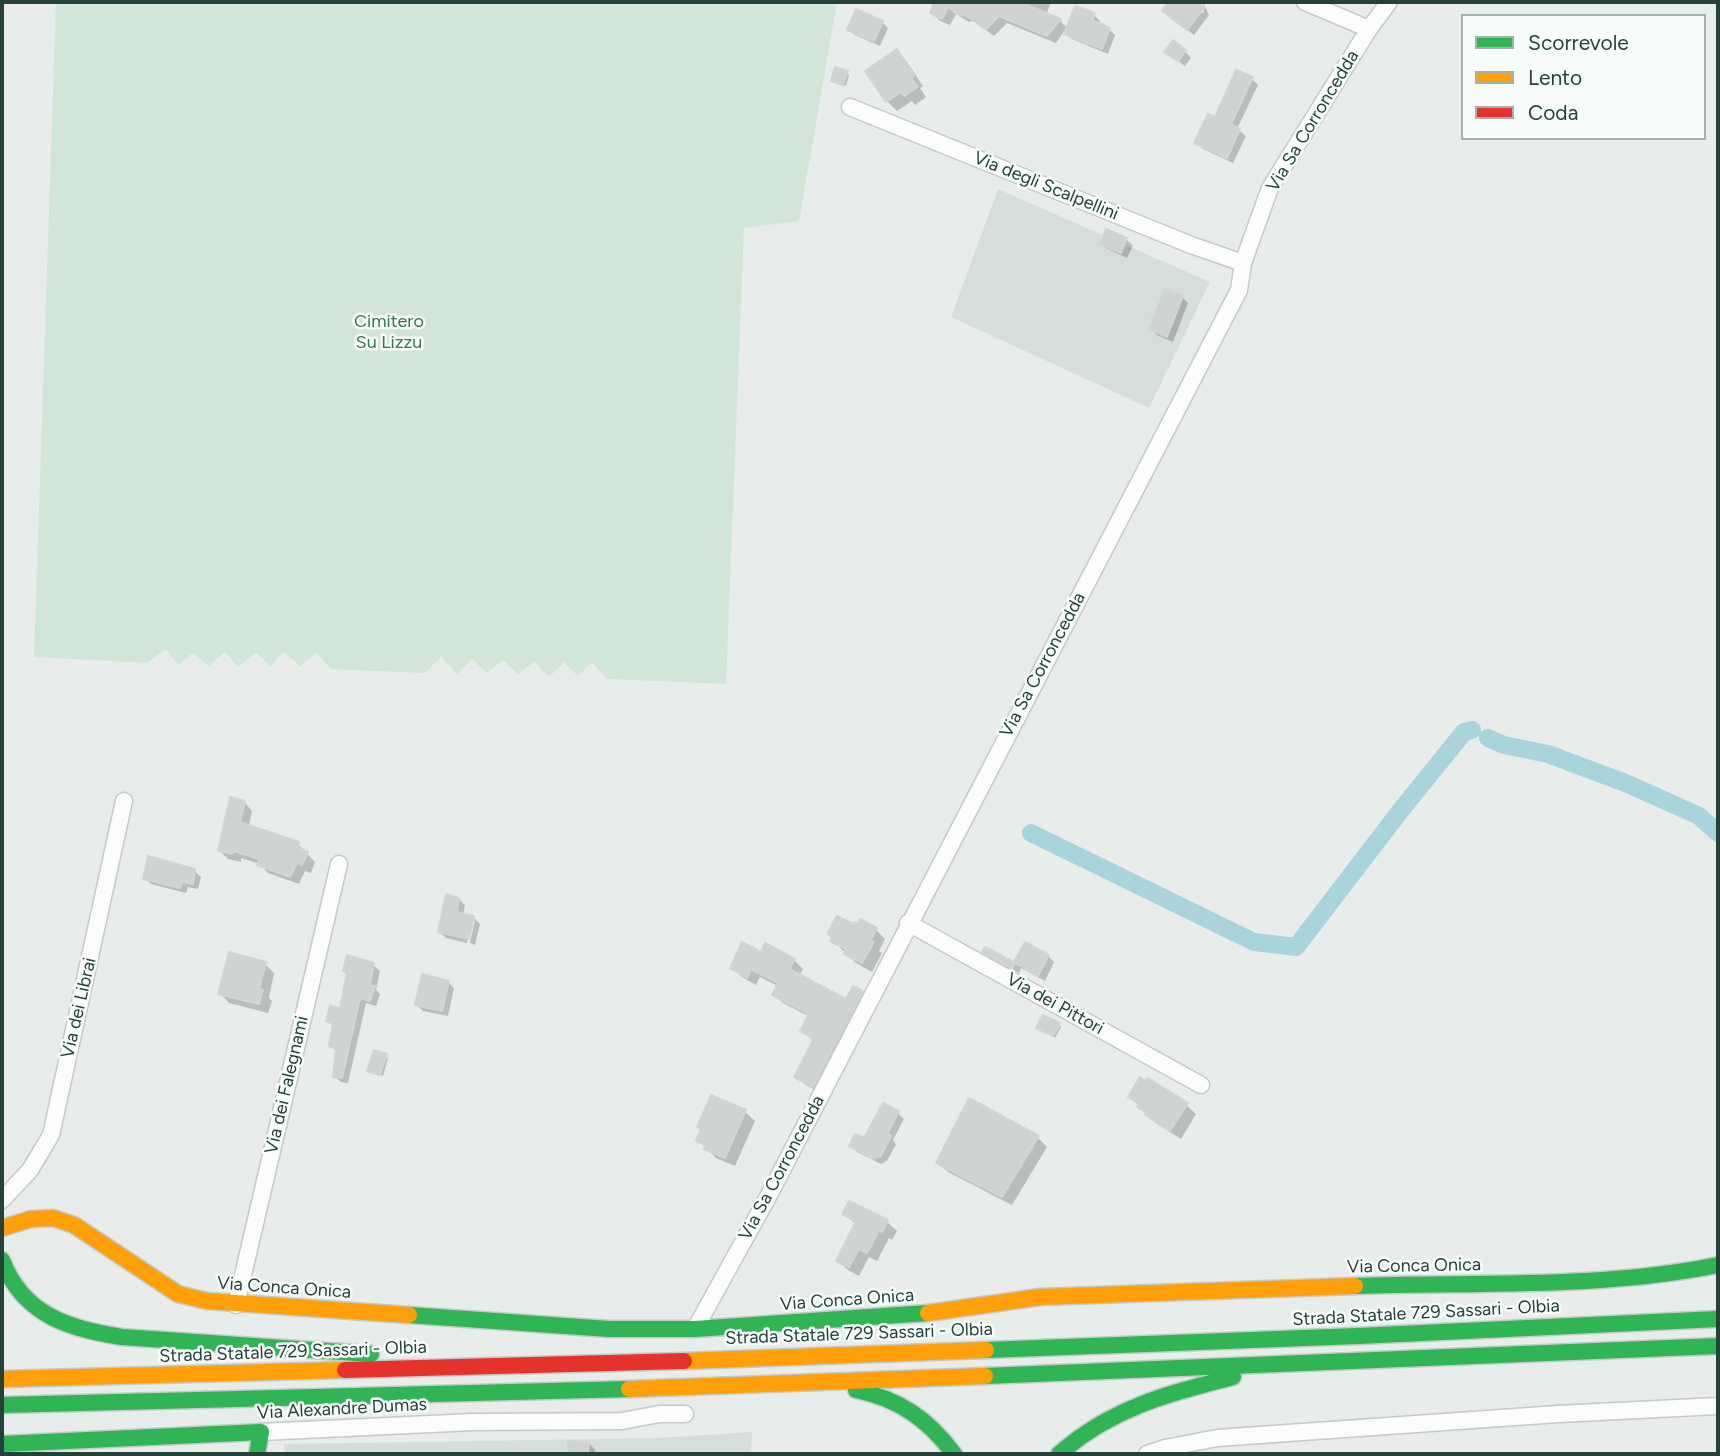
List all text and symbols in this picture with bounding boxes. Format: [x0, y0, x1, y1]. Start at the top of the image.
legend [1461, 14, 1706, 140]
text: Scorrevole [1528, 30, 1629, 55]
street label: Via Sa Corroncedda [1262, 46, 1364, 196]
text: Lento [1528, 65, 1582, 90]
text: Coda [1528, 100, 1578, 125]
street label: Via degli Scalpellini [970, 147, 1122, 225]
park label: Cimitero Su Lizzu [354, 311, 424, 354]
street label: Via Sa Corroncedda [996, 589, 1090, 741]
street label: Via dei Librai [57, 955, 101, 1061]
street label: Via dei Pittori [1002, 968, 1108, 1040]
street label: Via dei Falegnami [261, 1014, 313, 1156]
street label: Via Sa Corroncedda [735, 1092, 829, 1244]
street label: Via Conca Onica [1347, 1254, 1481, 1278]
street label: Via Conca Onica [216, 1273, 352, 1303]
street label: Via Conca Onica [779, 1285, 915, 1315]
street label: Strada Statale 729 Sassari - Olbia [1292, 1295, 1560, 1331]
street label: Strada Statale 729 Sassari - Olbia [725, 1319, 993, 1349]
street label: Strada Statale 729 Sassari - Olbia [159, 1337, 427, 1367]
street label: Via Alexandre Dumas [257, 1394, 427, 1424]

